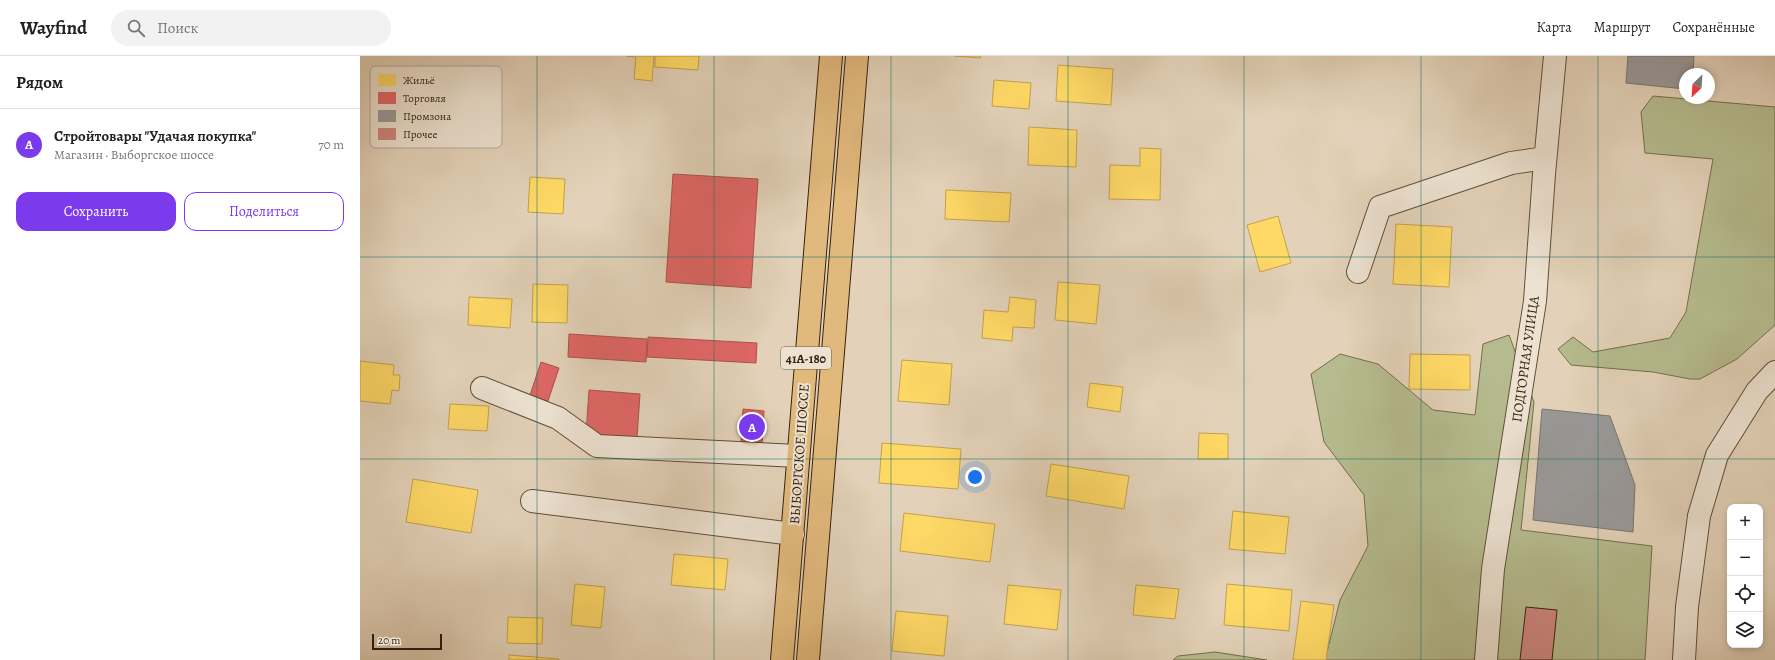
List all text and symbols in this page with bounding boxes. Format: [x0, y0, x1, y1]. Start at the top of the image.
search box [111, 10, 391, 46]
text: Wayfind [20, 15, 87, 41]
icon: search [125, 17, 147, 39]
text: Поиск [157, 18, 198, 38]
text: Карта [1537, 18, 1572, 37]
text: Маршрут [1594, 18, 1650, 37]
text: Сохранённые [1672, 18, 1755, 37]
legend [370, 66, 502, 148]
north arrow [1679, 68, 1715, 104]
text: Рядом [16, 71, 63, 94]
text: Жильё [403, 73, 435, 88]
text: Торговля [403, 91, 446, 106]
text: Промзона [403, 109, 452, 124]
text: Cтройтовары "Удачая покупка" [54, 126, 256, 146]
text: Прочее [403, 127, 437, 142]
text: A [25, 136, 33, 153]
text: 70 m [318, 136, 344, 153]
text: Магазин · Выборгское шоссе [54, 146, 214, 163]
button: Сохранить [16, 192, 176, 231]
button: Поделиться [184, 192, 344, 231]
street label: ПОДГОРНАЯ УЛИЦА [1507, 294, 1544, 423]
road number: 41А-180 [781, 347, 831, 369]
street label: ВЫБОРГСКОЕ ШОССЕ [785, 383, 814, 525]
pin: A [739, 412, 765, 442]
your location [965, 467, 985, 487]
map controls [1727, 504, 1763, 648]
button: + [1727, 504, 1763, 540]
button: − [1727, 540, 1763, 576]
button: locate [1727, 576, 1763, 612]
button: layers [1727, 612, 1763, 648]
scale bar [372, 632, 442, 651]
text: 20 m [378, 633, 400, 648]

